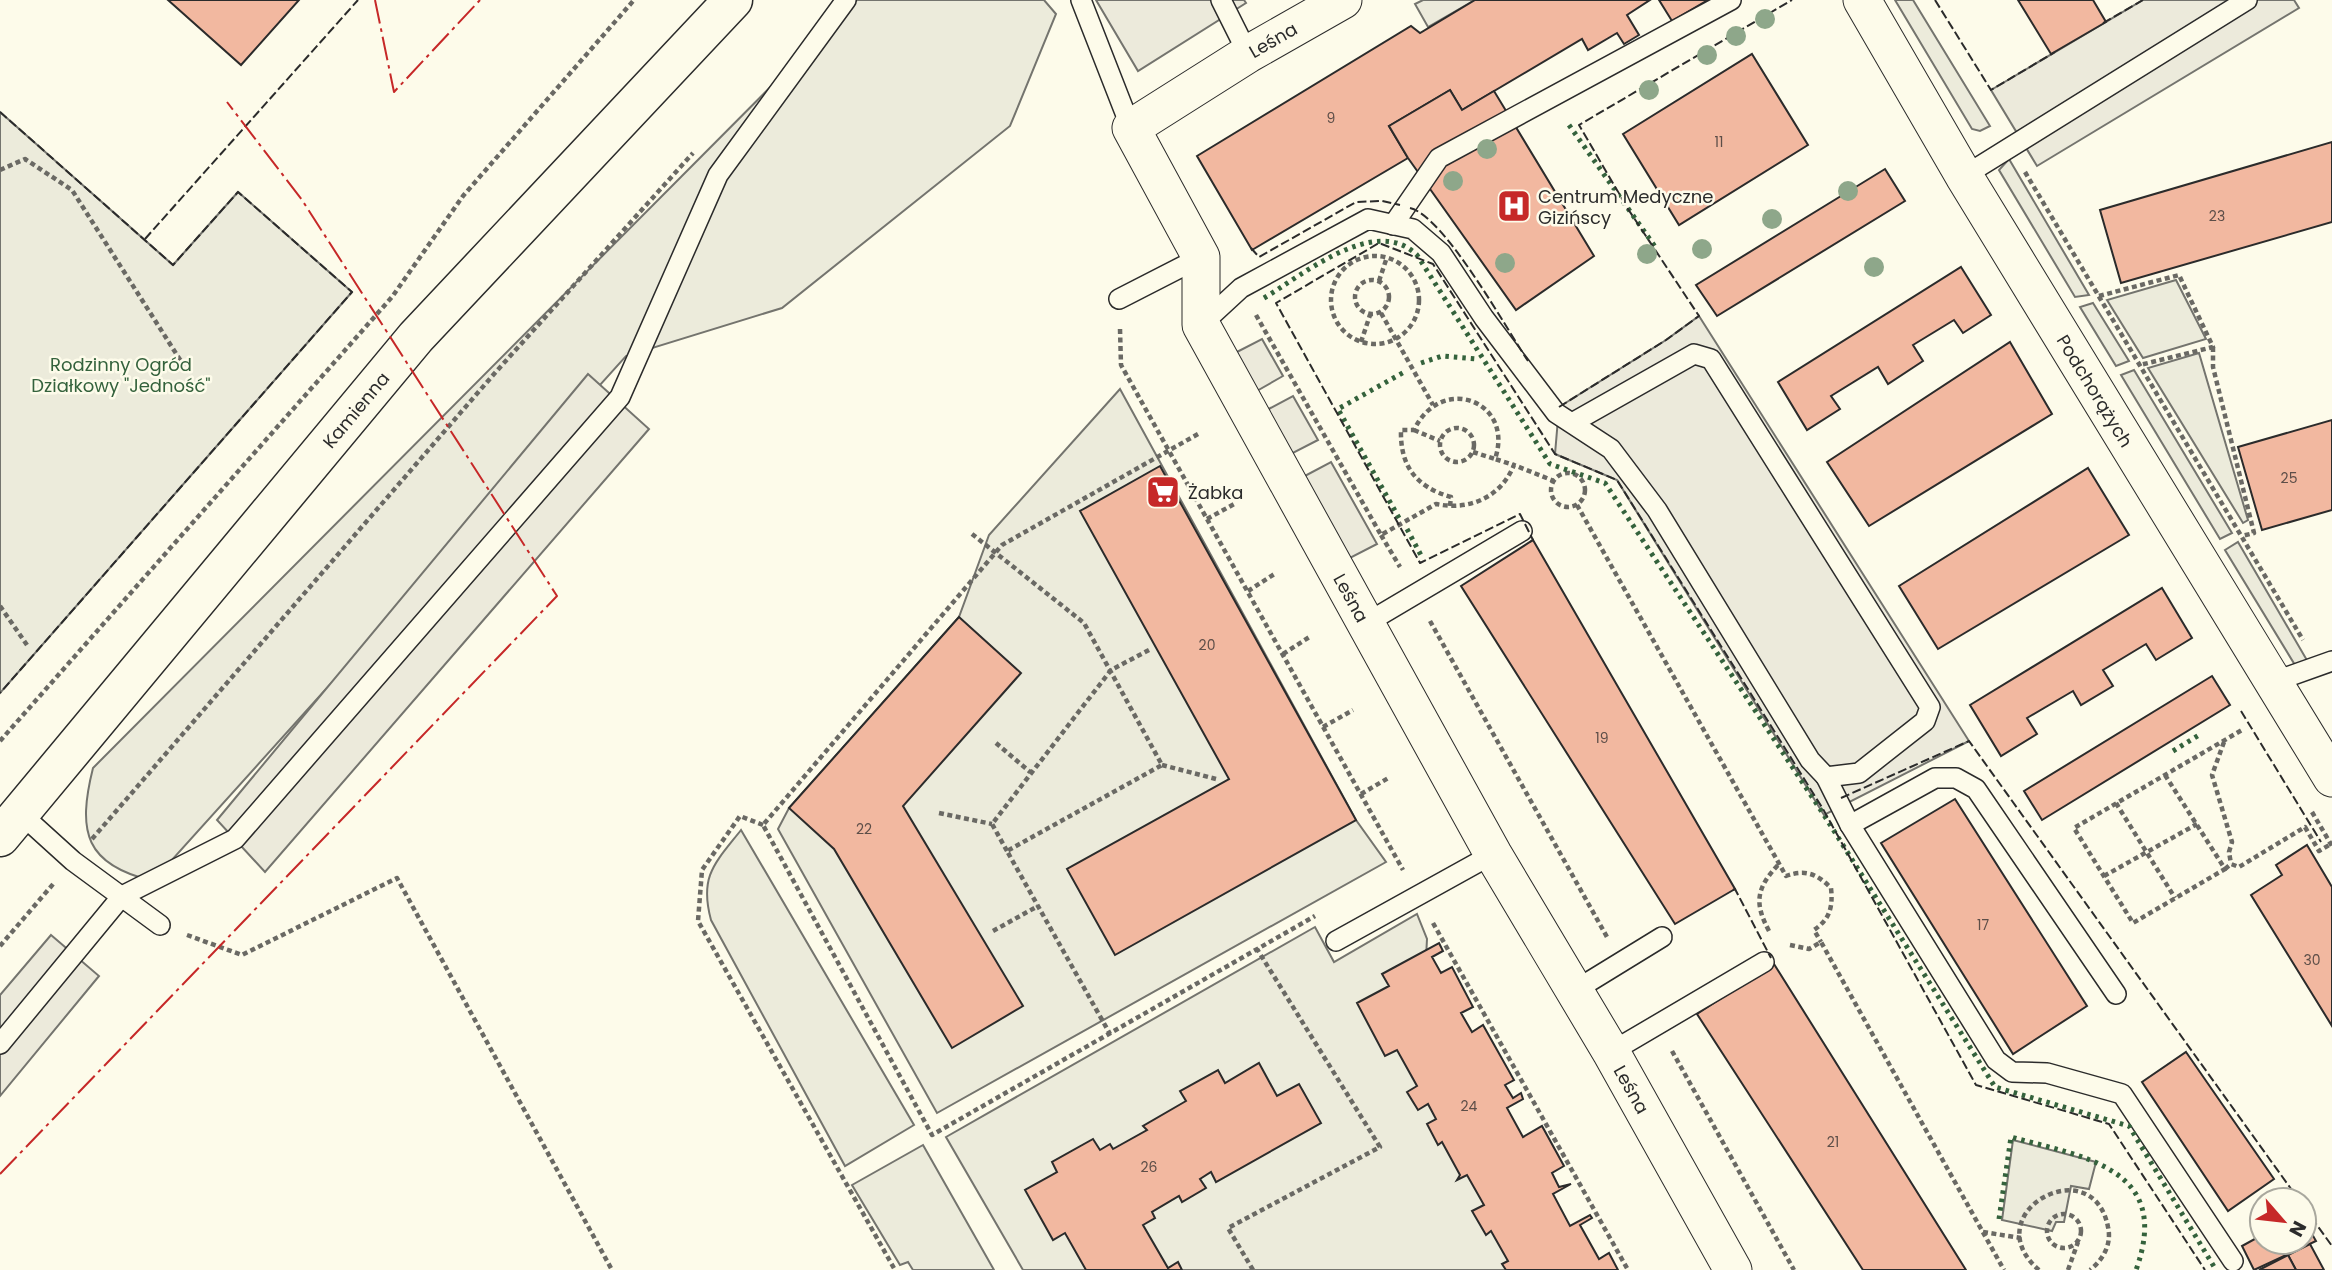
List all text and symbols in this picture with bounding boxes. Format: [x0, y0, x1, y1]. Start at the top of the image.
street label: Leśna [1244, 16, 1302, 64]
house number: 9 [1327, 108, 1335, 128]
house number: 11 [1715, 132, 1723, 152]
place label: Centrum Medyczne Gizińscy [1538, 184, 1713, 230]
hospital icon: Centrum Medyczne Gizińscy [1495, 187, 1533, 225]
house number: 23 [2209, 206, 2225, 226]
street label: Podchorążych [2051, 330, 2139, 452]
park label: Rodzinny Ogród Działkowy "Jedność" [31, 352, 211, 398]
street label: Kamienna [316, 366, 395, 453]
house number: 25 [2281, 468, 2297, 488]
supermarket icon: Żabka [1144, 473, 1182, 511]
place label: Żabka [1188, 480, 1244, 505]
street label: Leśna [1328, 569, 1375, 627]
house number: 20 [1199, 635, 1215, 655]
house number: 19 [1595, 728, 1609, 748]
house number: 22 [856, 819, 872, 839]
house number: 17 [1977, 915, 1989, 935]
house number: 30 [2303, 950, 2321, 970]
street label: Leśna [1608, 1061, 1656, 1118]
house number: 24 [1461, 1096, 1478, 1116]
house number: 21 [1827, 1132, 1839, 1152]
house number: 26 [1141, 1157, 1158, 1177]
north arrow [2248, 1186, 2318, 1256]
text: N [2282, 1216, 2313, 1241]

